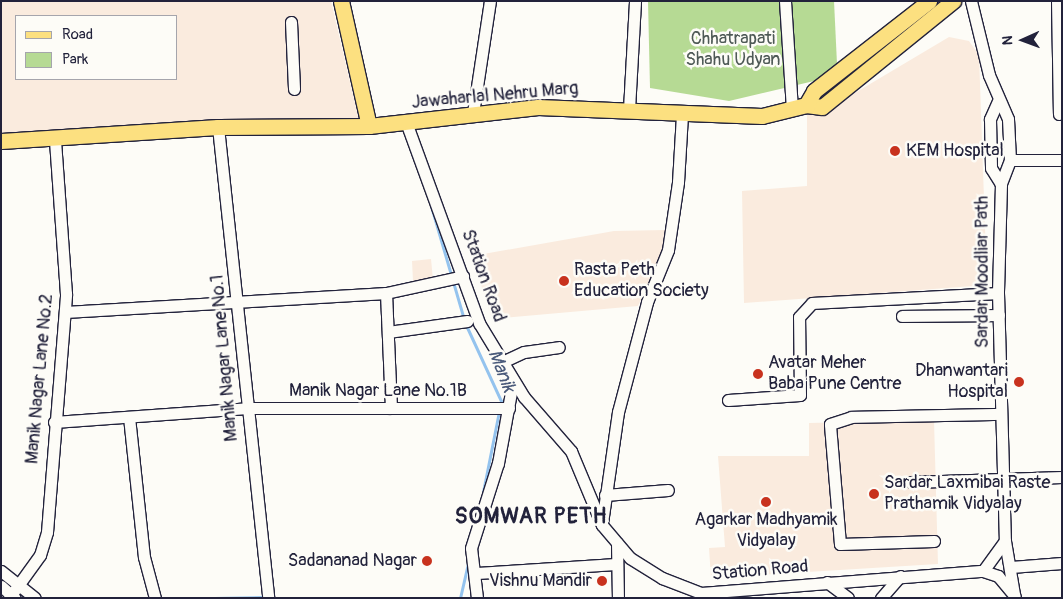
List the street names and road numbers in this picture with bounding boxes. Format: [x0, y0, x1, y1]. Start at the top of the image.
street label: Jawaharlal Nehru Marg [411, 78, 579, 114]
street label: Sardar Moodliar Path [972, 196, 994, 348]
street label: Station Road [456, 227, 510, 325]
street label: Manik Nagar Lane No.1 [207, 274, 243, 442]
street label: Manik Nagar Lane No.2 [22, 293, 58, 465]
street label: Manik Nagar Lane No.1B [289, 380, 467, 402]
street label: Station Road [711, 556, 809, 586]

